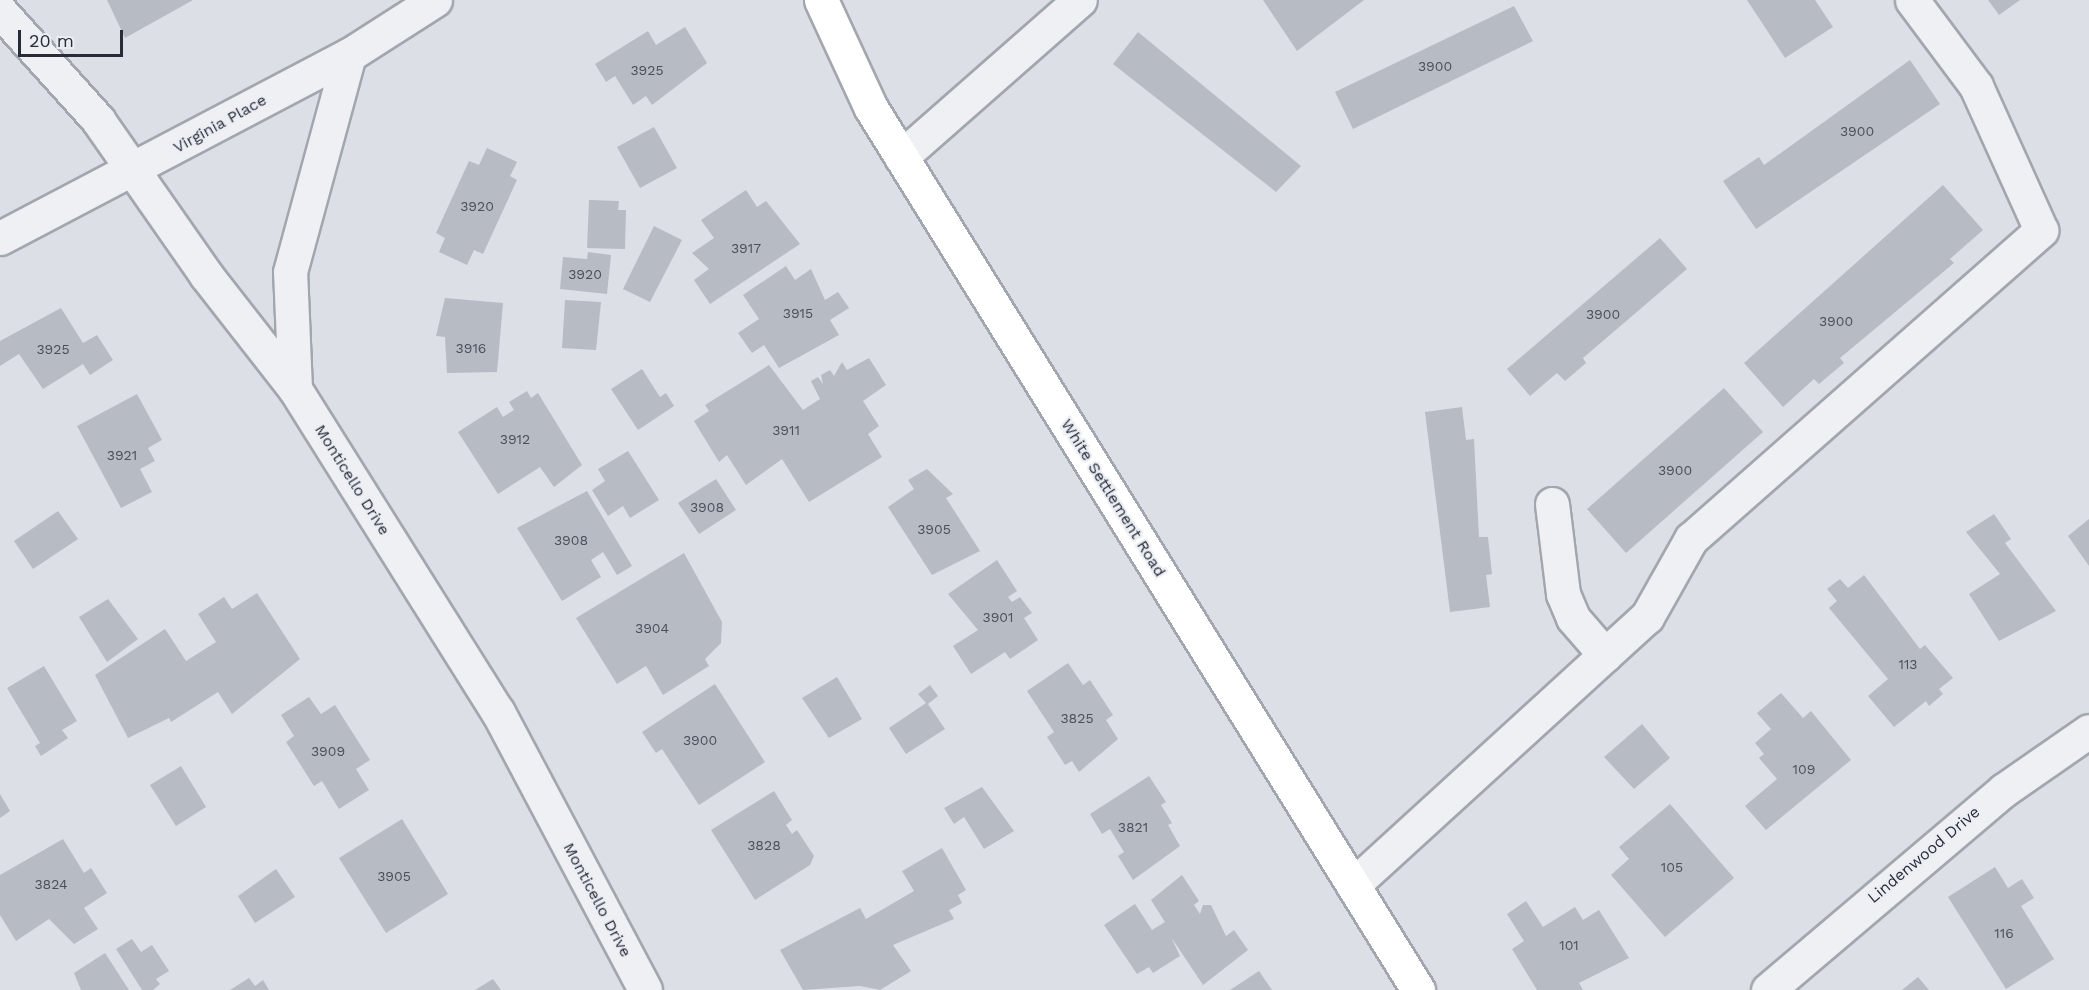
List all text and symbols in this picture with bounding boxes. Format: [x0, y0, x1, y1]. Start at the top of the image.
scale bar [21, 18, 126, 56]
text: 20 m [29, 30, 74, 51]
house number: 3900 [1418, 58, 1452, 74]
house number: 3925 [630, 62, 664, 78]
street label: Virginia Place [170, 90, 270, 158]
house number: 3900 [1840, 123, 1874, 139]
house number: 3920 [460, 198, 494, 214]
house number: 3917 [731, 240, 761, 256]
house number: 3920 [568, 266, 602, 282]
house number: 3915 [783, 305, 813, 321]
house number: 3900 [1586, 306, 1620, 322]
house number: 3900 [1819, 313, 1853, 329]
house number: 3916 [456, 340, 486, 356]
house number: 3925 [36, 341, 70, 357]
street label: White Settlement Road [1057, 416, 1169, 580]
street label: Monticello Drive [310, 421, 394, 539]
house number: 3911 [772, 422, 800, 438]
house number: 3912 [500, 431, 530, 447]
house number: 3921 [107, 447, 137, 463]
house number: 3900 [1658, 462, 1692, 478]
house number: 3908 [690, 499, 724, 515]
house number: 3905 [917, 521, 951, 537]
house number: 3908 [554, 532, 588, 548]
house number: 3901 [983, 609, 1013, 625]
house number: 3904 [635, 620, 669, 636]
house number: 113 [1898, 656, 1918, 672]
house number: 3825 [1060, 710, 1094, 726]
house number: 3900 [683, 732, 717, 748]
house number: 3909 [311, 743, 345, 759]
house number: 109 [1793, 761, 1815, 777]
street label: Lindenwood Drive [1864, 803, 1984, 907]
house number: 3821 [1118, 819, 1148, 835]
house number: 3828 [747, 837, 781, 853]
street label: Monticello Drive [559, 840, 635, 960]
house number: 105 [1661, 859, 1683, 875]
house number: 3905 [377, 868, 411, 884]
house number: 3824 [34, 876, 68, 892]
house number: 116 [1994, 925, 2014, 941]
house number: 101 [1559, 937, 1579, 953]

